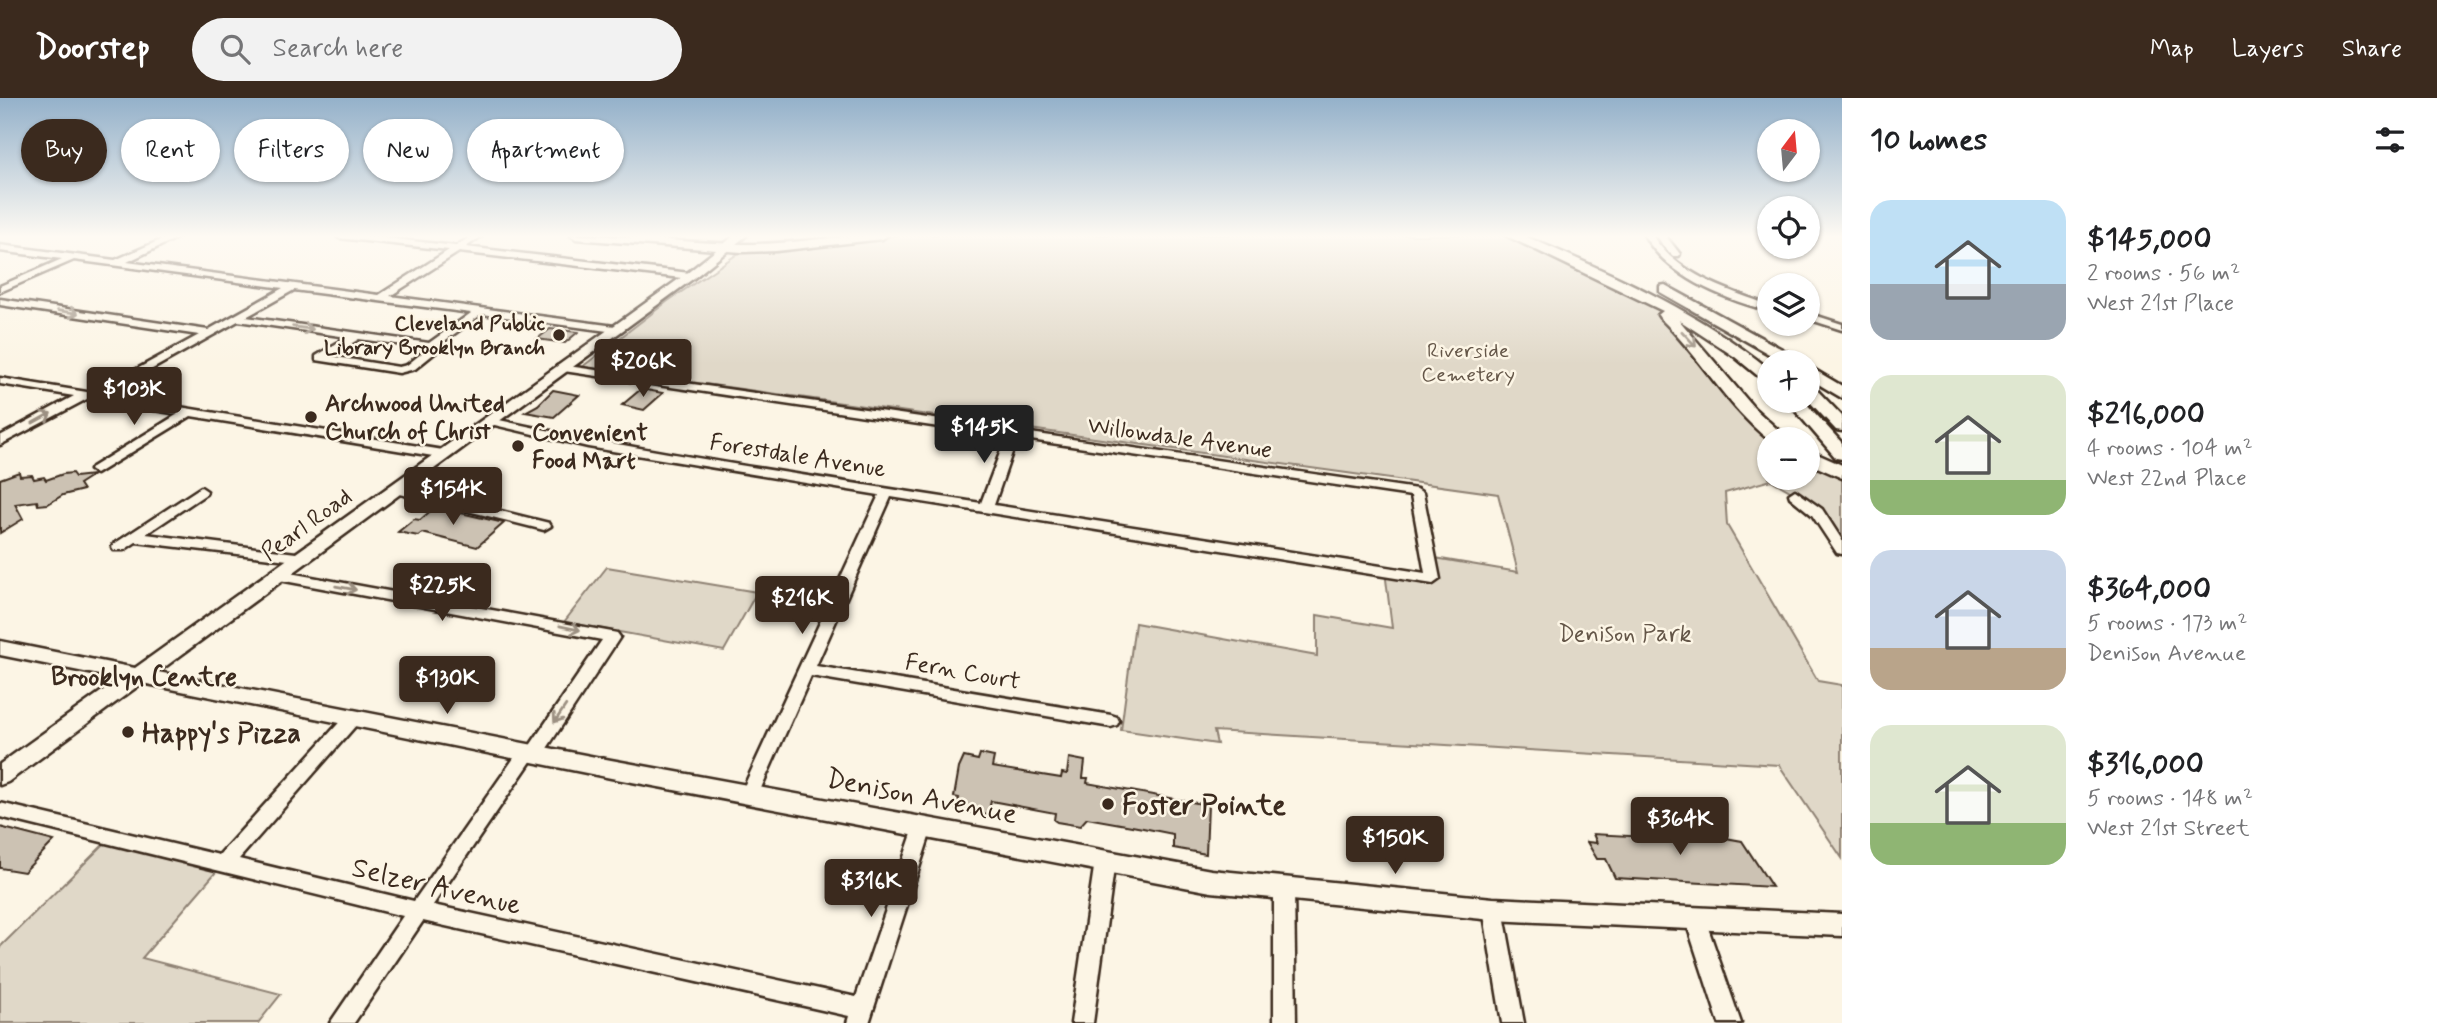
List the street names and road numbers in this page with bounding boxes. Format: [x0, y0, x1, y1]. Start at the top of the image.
street label: Willowdale Avenue [1086, 410, 1274, 467]
street label: Forestdale Avenue [707, 427, 888, 486]
street label: Pearl Road [255, 482, 358, 569]
street label: Fern Court [903, 647, 1023, 698]
street label: Denison Avenue [823, 761, 1020, 834]
street label: Selzer Avenue [348, 850, 525, 925]

